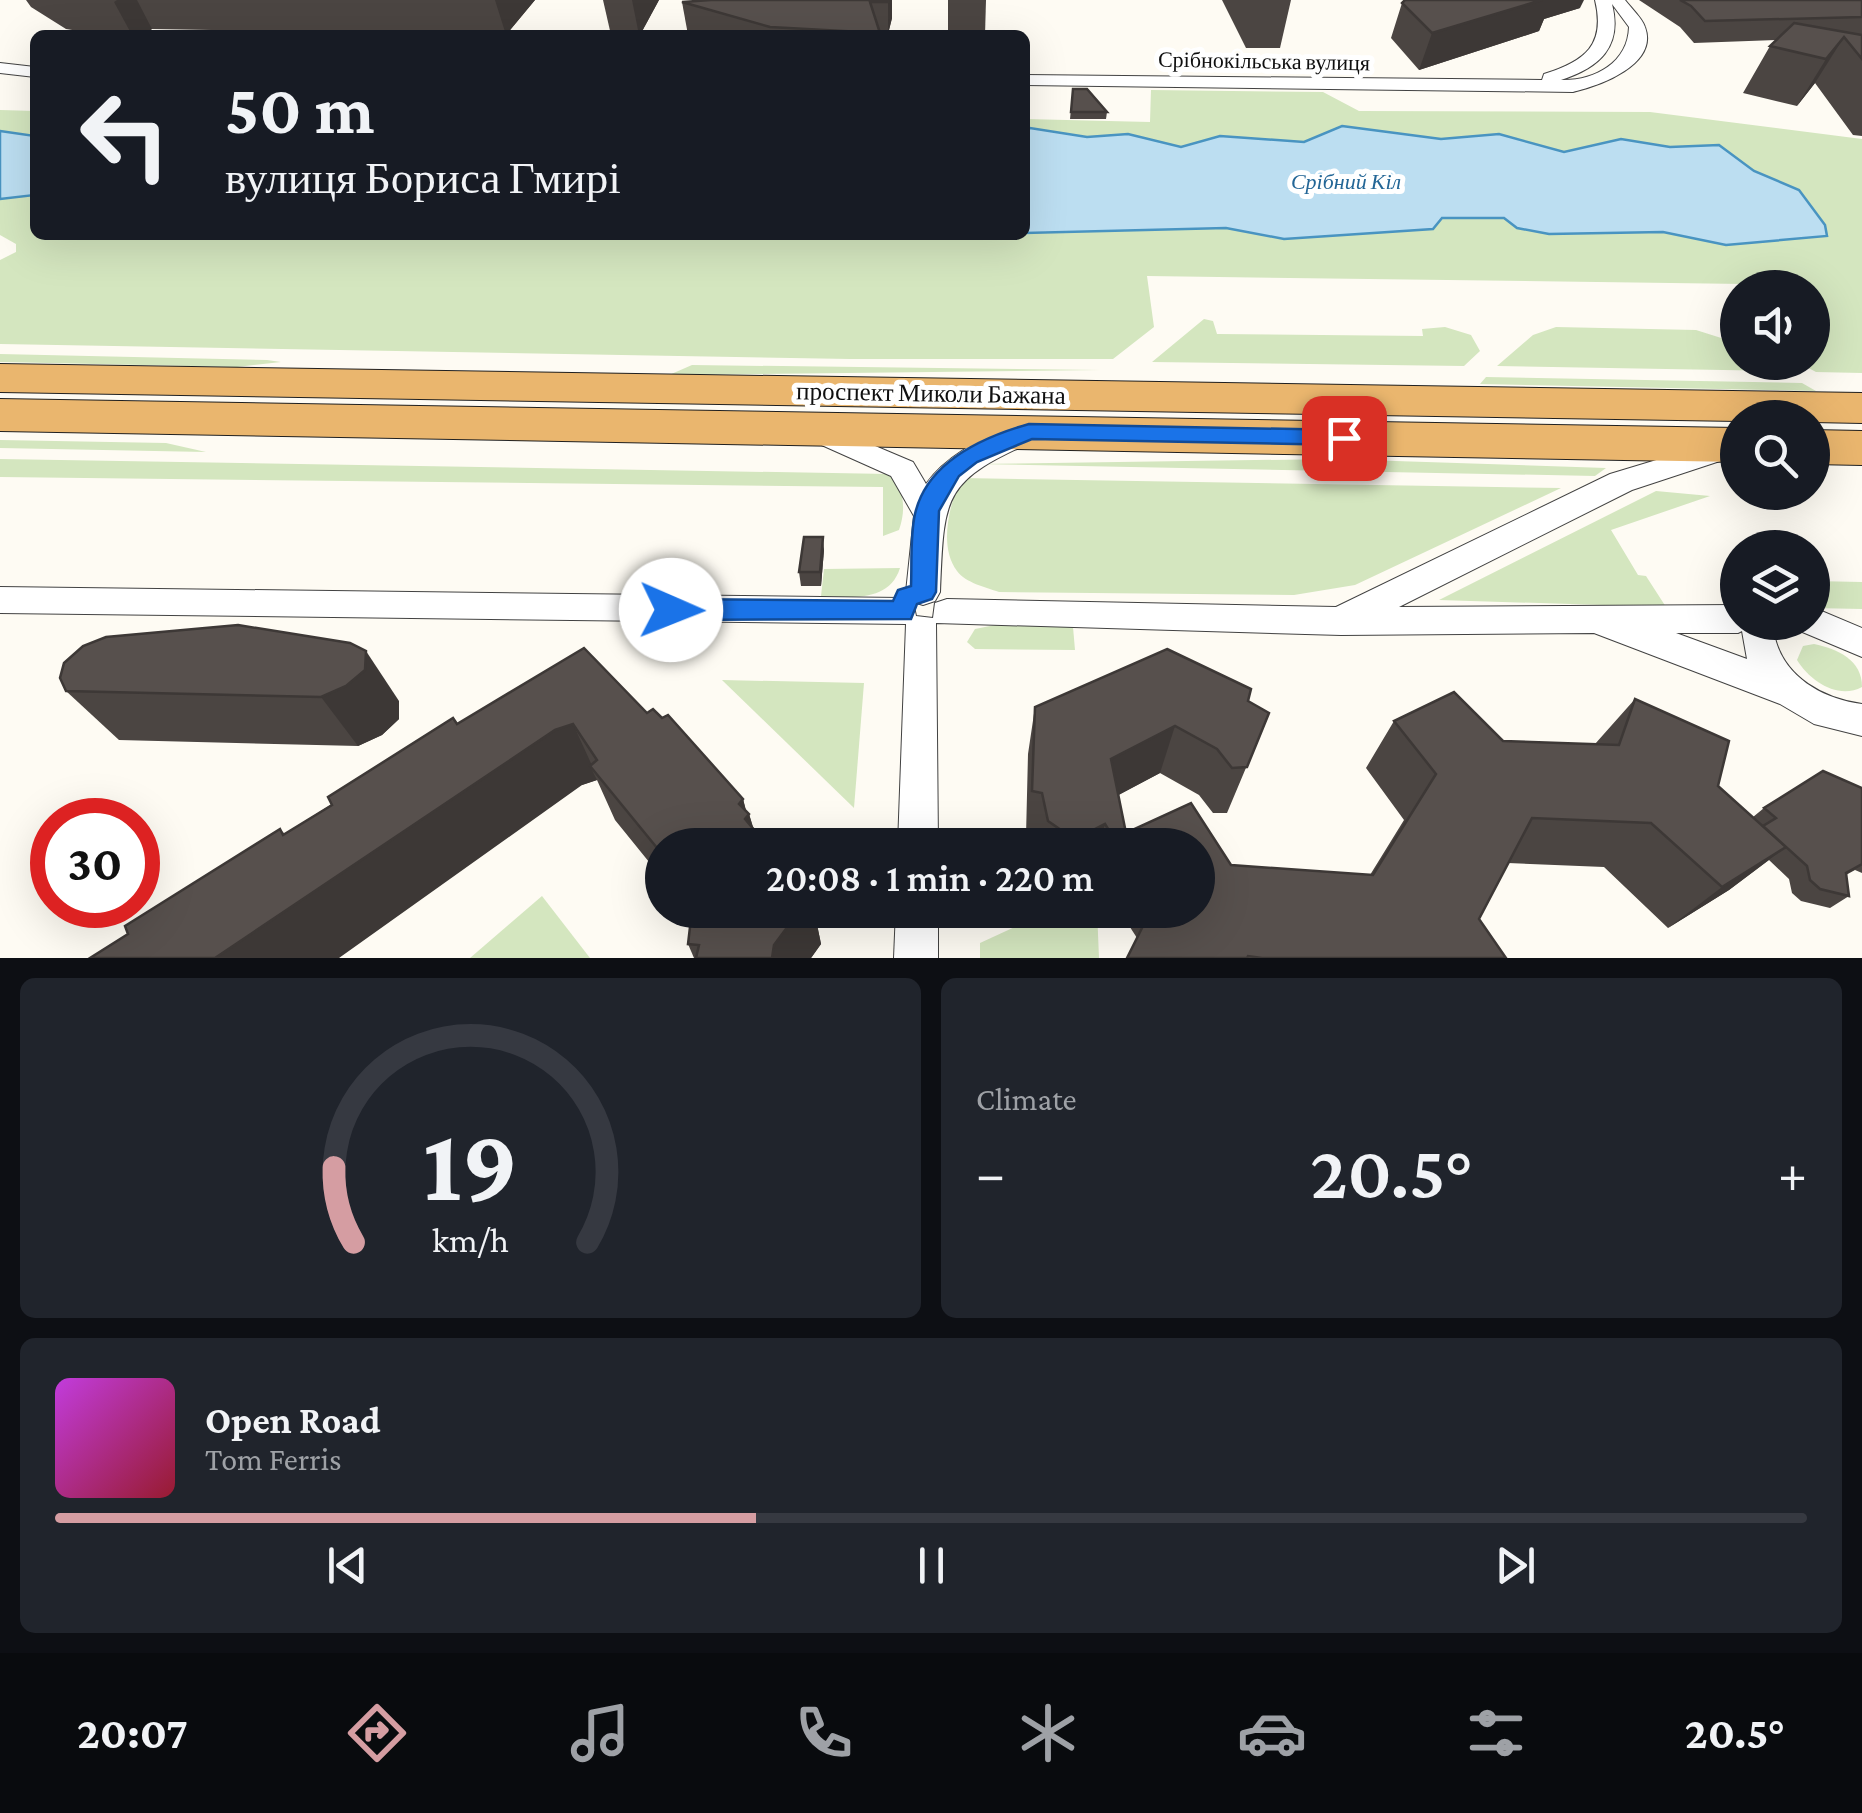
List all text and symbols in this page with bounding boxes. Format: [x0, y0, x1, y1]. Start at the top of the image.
street label: Срібнокільська вулиця [1158, 47, 1370, 75]
icon: left [60, 70, 190, 200]
text: 50 m [225, 70, 375, 148]
text: вулиця Бориса Гмирі [225, 153, 621, 203]
water label: Срібний Кіл [1291, 169, 1401, 194]
map controls [1720, 270, 1830, 640]
button: sound [1720, 270, 1830, 380]
street label: проспект Миколи Бажана [796, 377, 1066, 409]
pin [1302, 396, 1387, 481]
button: search [1720, 400, 1830, 510]
icon: arrive [1317, 411, 1372, 466]
button: layers [1720, 530, 1830, 640]
position arrow [619, 558, 723, 662]
speed limit sign: 30 [30, 798, 160, 928]
text: 20:08 · 1 min · 220 m [766, 857, 1094, 899]
text: Climate [976, 1081, 1077, 1117]
text: 19 [423, 1107, 518, 1222]
text: 20.5° [1310, 1131, 1473, 1214]
text: − [976, 1143, 1005, 1204]
text: + [1778, 1143, 1807, 1204]
text: km/h [432, 1220, 509, 1260]
text: Open Road [205, 1399, 381, 1441]
text: Tom Ferris [205, 1441, 342, 1477]
icon: previous [320, 1538, 375, 1593]
icon: pause [904, 1538, 959, 1593]
icon: next [1488, 1538, 1543, 1593]
icon: directions [342, 1698, 412, 1768]
icon: music [565, 1698, 635, 1768]
icon: phone [789, 1698, 859, 1768]
icon: climate [1013, 1698, 1083, 1768]
icon: car [1237, 1698, 1307, 1768]
icon: filters [1461, 1698, 1531, 1768]
text: 20:07 [77, 1708, 188, 1758]
text: 20.5° [1685, 1708, 1785, 1758]

